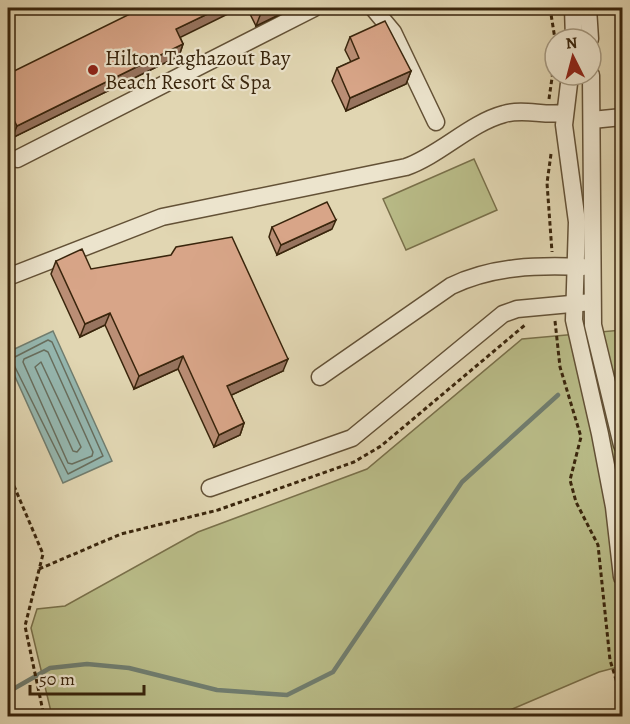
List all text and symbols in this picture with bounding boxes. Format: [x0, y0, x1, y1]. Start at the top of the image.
north arrow [543, 27, 603, 87]
text: N [565, 31, 579, 55]
place label: Hilton Taghazout Bay Beach Resort & Spa [105, 44, 291, 96]
marker: Hilton Taghazout Bay Beach Resort & Spa [86, 63, 100, 77]
scale bar [30, 658, 144, 696]
text: 50 m [39, 667, 75, 691]

